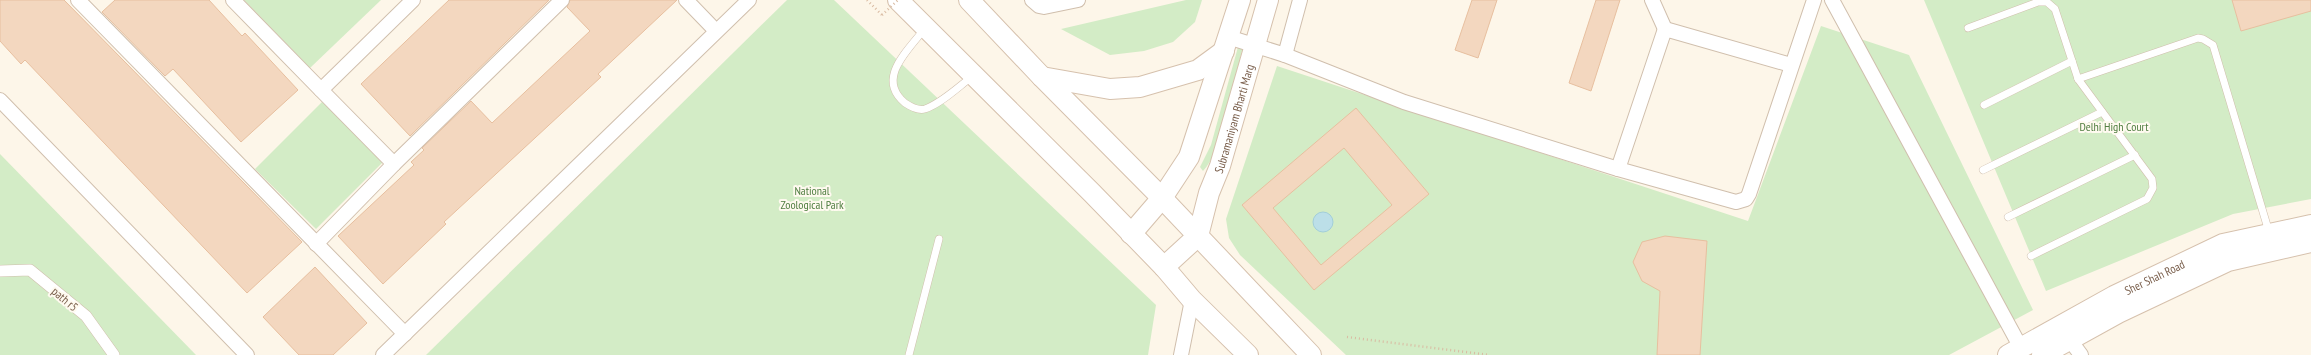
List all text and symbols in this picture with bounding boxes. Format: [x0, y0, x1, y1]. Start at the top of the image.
street label: Subramaniyam Bharti Marg [1210, 62, 1257, 175]
park label: Delhi High Court [2080, 119, 2149, 134]
park label: National Zoological Park [780, 183, 844, 212]
street label: Sher Shah Road [2122, 256, 2187, 297]
street label: path r5 [49, 284, 81, 314]

